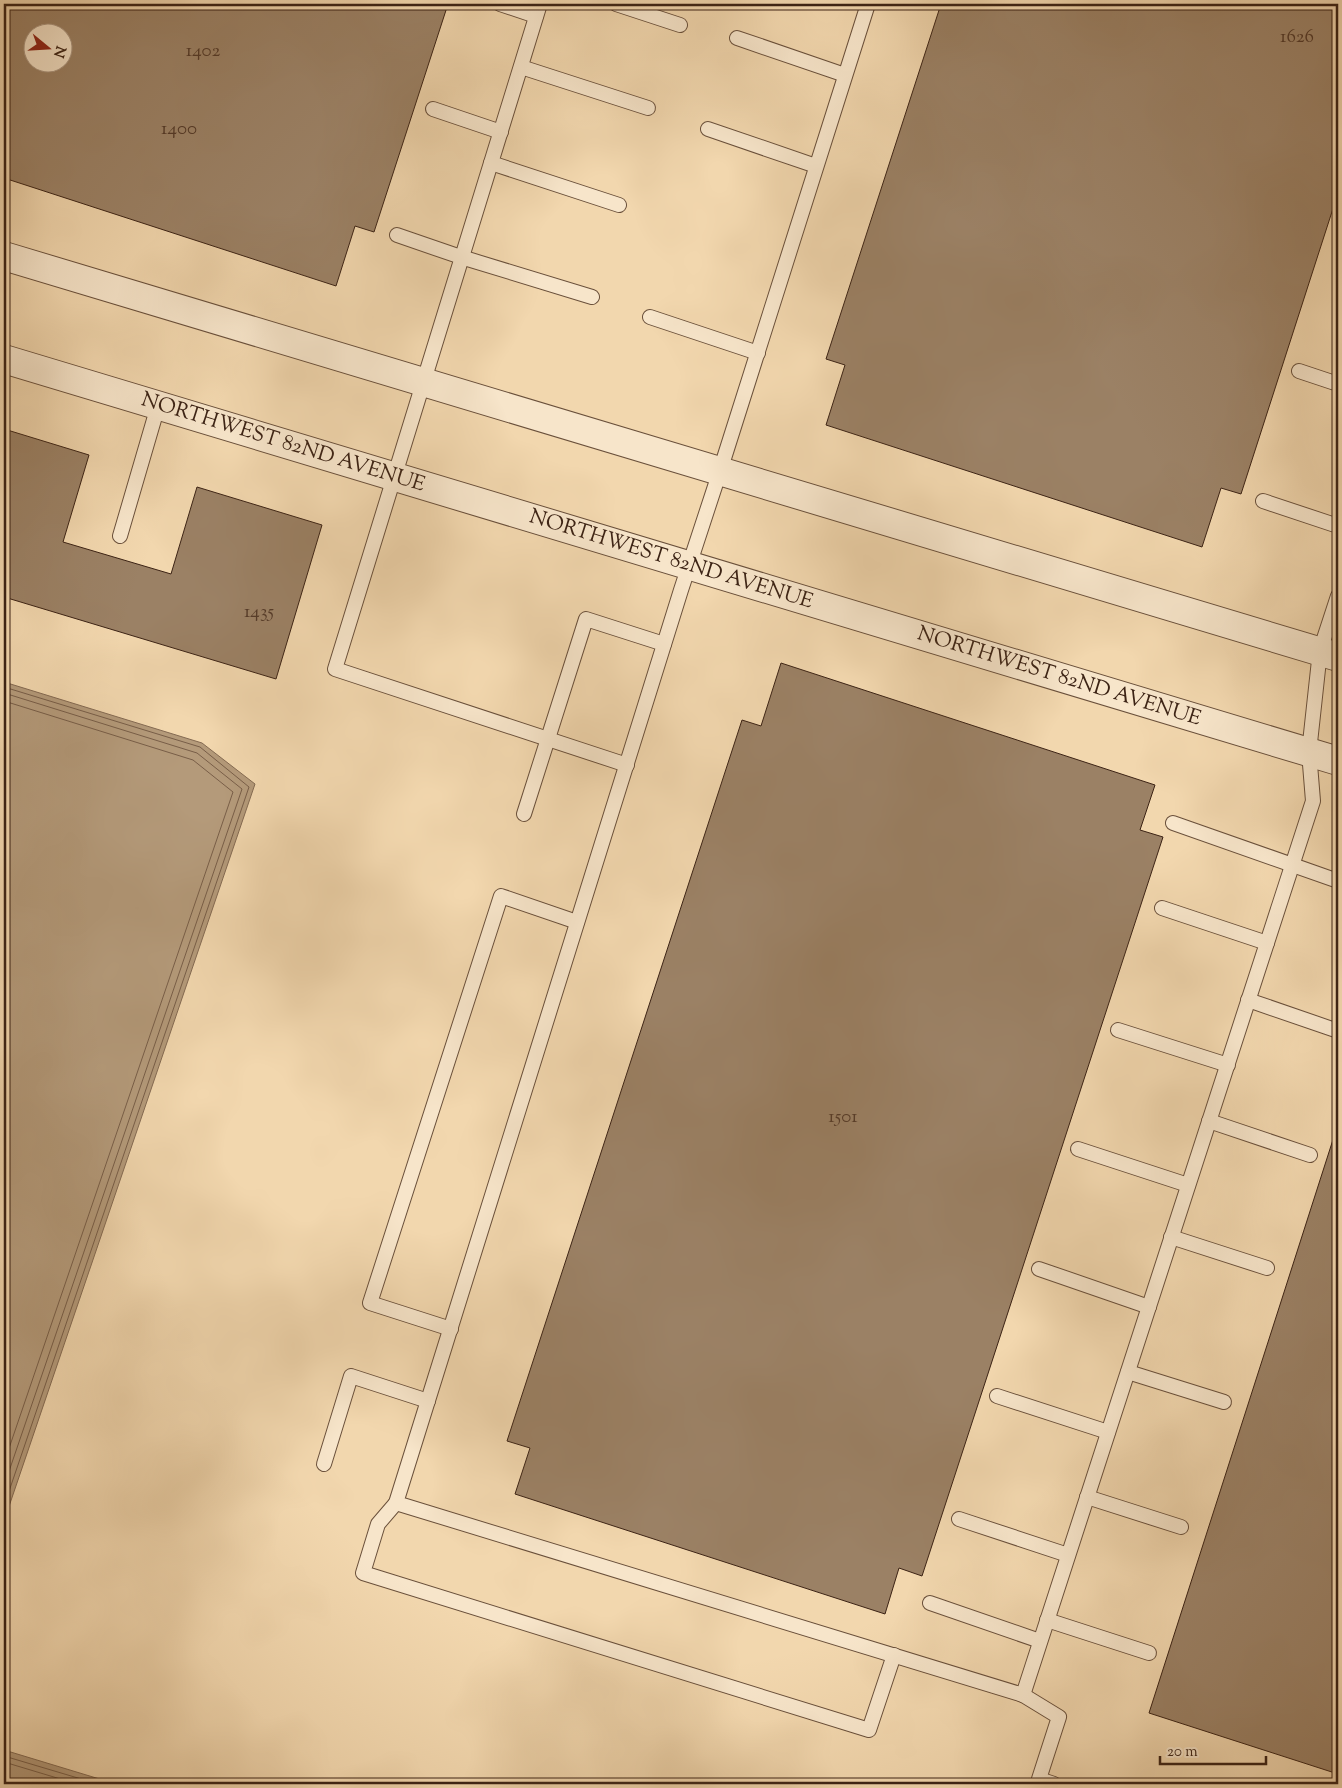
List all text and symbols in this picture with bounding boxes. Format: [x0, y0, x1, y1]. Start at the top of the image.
north arrow [22, 22, 72, 72]
house number: 1626 [1280, 24, 1314, 51]
house number: 1402 [186, 38, 220, 65]
text: N [47, 43, 70, 60]
house number: 1400 [161, 116, 197, 143]
street label: NORTHWEST 82ND AVENUE [137, 385, 429, 501]
street label: NORTHWEST 82ND AVENUE [525, 502, 817, 618]
house number: 1435 [244, 599, 275, 626]
street label: NORTHWEST 82ND AVENUE [913, 619, 1205, 735]
house number: 1501 [828, 1104, 858, 1131]
scale bar [1160, 1733, 1266, 1765]
text: 20 m [1167, 1742, 1198, 1763]

